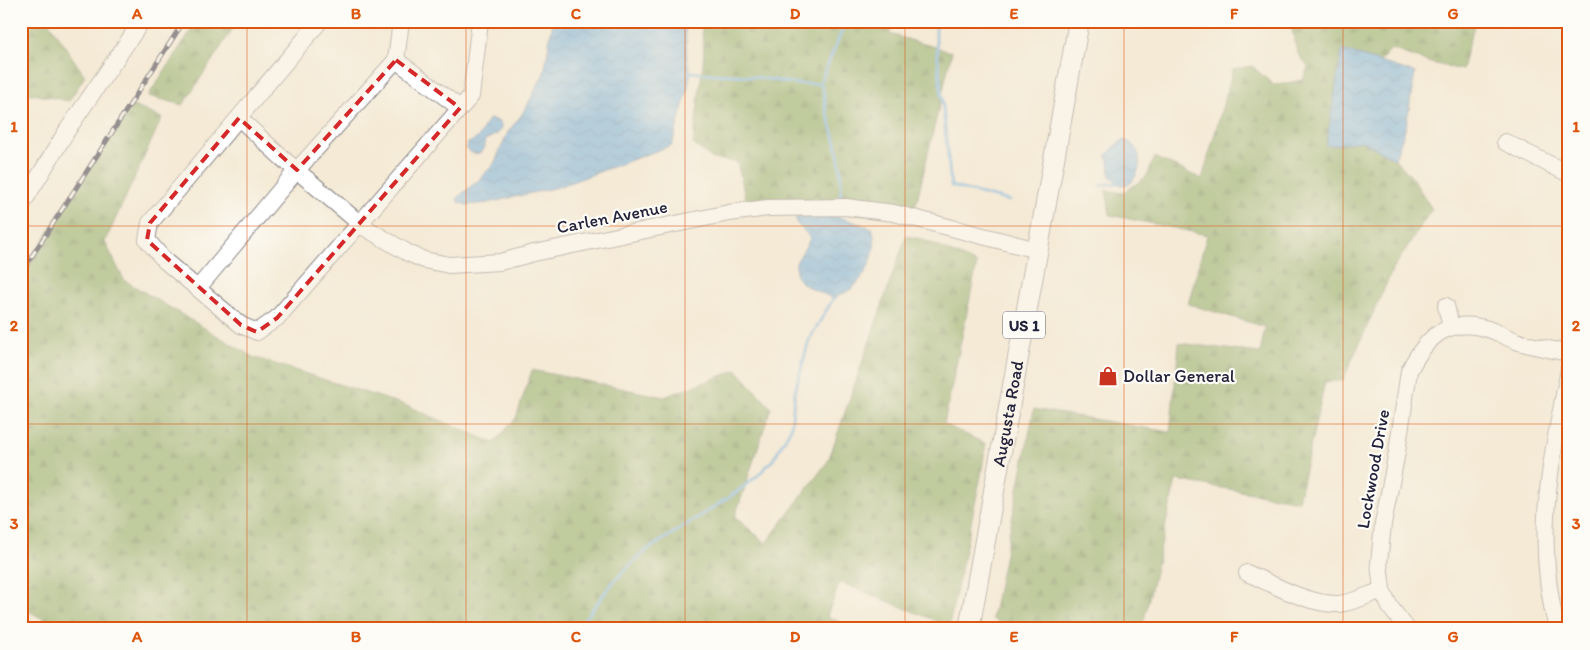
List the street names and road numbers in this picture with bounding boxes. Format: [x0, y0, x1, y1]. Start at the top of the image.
street label: Carlen Avenue [555, 195, 669, 239]
road number: US 1 [1003, 312, 1045, 338]
street label: Augusta Road [988, 359, 1028, 468]
street label: Lockwood Drive [1352, 408, 1394, 530]

